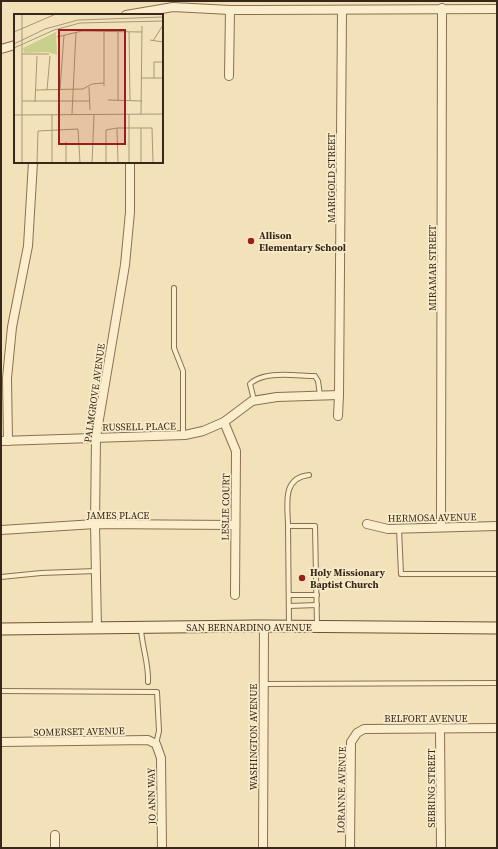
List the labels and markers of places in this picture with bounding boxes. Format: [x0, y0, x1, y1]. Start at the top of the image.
place label: Allison Elementary School [259, 229, 346, 254]
marker: Allison Elementary School [246, 236, 256, 246]
place label: Holy Missionary Baptist Church [310, 566, 386, 591]
marker: Holy Missionary Baptist Church [297, 573, 307, 583]

